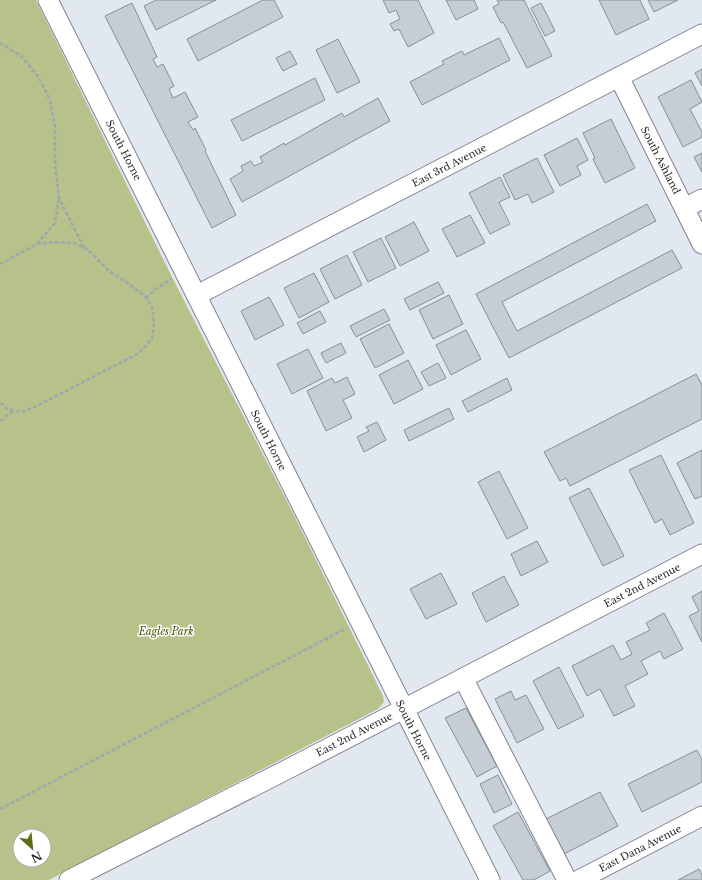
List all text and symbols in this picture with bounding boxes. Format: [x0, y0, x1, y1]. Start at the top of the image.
street label: South Horne [103, 118, 144, 183]
street label: South Ashland [638, 124, 683, 197]
street label: East 3rd Avenue [410, 141, 489, 190]
street label: South Horne [248, 408, 289, 473]
street label: East 2nd Avenue [602, 560, 683, 610]
park label: Eagles Park [138, 625, 193, 638]
street label: South Horne [393, 698, 434, 763]
street label: East 2nd Avenue [314, 709, 395, 759]
street label: East Dana Avenue [597, 822, 684, 875]
north arrow [12, 828, 52, 868]
text: N [28, 848, 44, 866]

